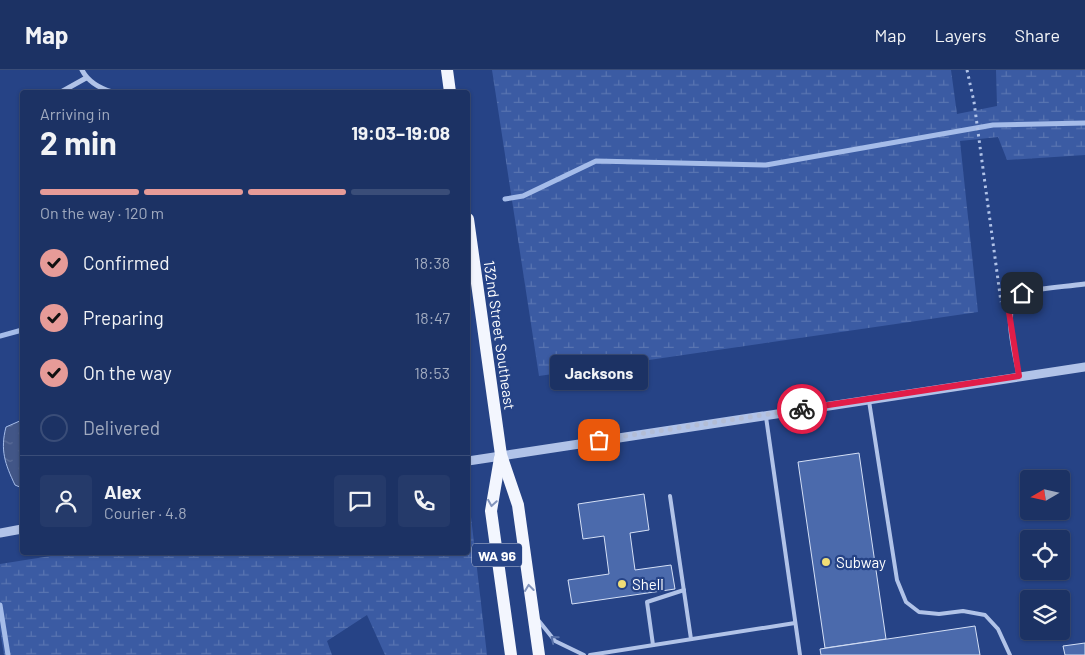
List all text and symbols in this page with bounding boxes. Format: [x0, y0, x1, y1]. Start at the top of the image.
text: Map [25, 20, 68, 49]
text: Map [874, 24, 906, 46]
text: Layers [934, 24, 987, 46]
text: Share [1015, 24, 1060, 46]
text: Arriving in [40, 104, 110, 123]
text: 19:03–19:08 [351, 121, 450, 144]
text: 2 min [40, 123, 117, 161]
text: On the way · 120 m [40, 203, 164, 222]
icon: check [40, 249, 68, 277]
text: Confirmed [83, 251, 170, 274]
text: 18:38 [414, 253, 450, 272]
street label: 132nd Street Southeast [481, 259, 519, 411]
pin [1001, 272, 1043, 314]
icon: home [1008, 279, 1036, 307]
icon: check [40, 304, 68, 332]
text: Preparing [83, 306, 164, 329]
text: 18:47 [415, 308, 450, 327]
callout: Jacksons [550, 355, 648, 390]
icon: check [40, 359, 68, 387]
text: On the way [83, 361, 172, 384]
text: 18:53 [414, 363, 450, 382]
text: Jacksons [565, 363, 633, 382]
courier [777, 384, 827, 434]
icon: bike [788, 395, 816, 423]
text: Delivered [83, 416, 160, 439]
pin [578, 419, 620, 461]
icon: bag [585, 426, 613, 454]
north arrow [1020, 470, 1070, 520]
map controls [1020, 470, 1070, 640]
button: person [40, 475, 92, 527]
button: chat [334, 475, 386, 527]
button: phone [398, 475, 450, 527]
text: Alex [104, 480, 142, 503]
one-way arrow [487, 500, 498, 508]
text: Courier · 4.8 [104, 503, 187, 522]
button: locate [1020, 530, 1070, 580]
road number: WA 96 [472, 544, 522, 566]
place label: Subway [836, 553, 886, 571]
marker: Subway [820, 556, 832, 568]
place label: Shell [632, 575, 664, 593]
marker: Shell [616, 578, 628, 590]
one-way arrow [524, 584, 535, 592]
button: layers [1020, 590, 1070, 640]
one-way arrow [551, 636, 560, 644]

